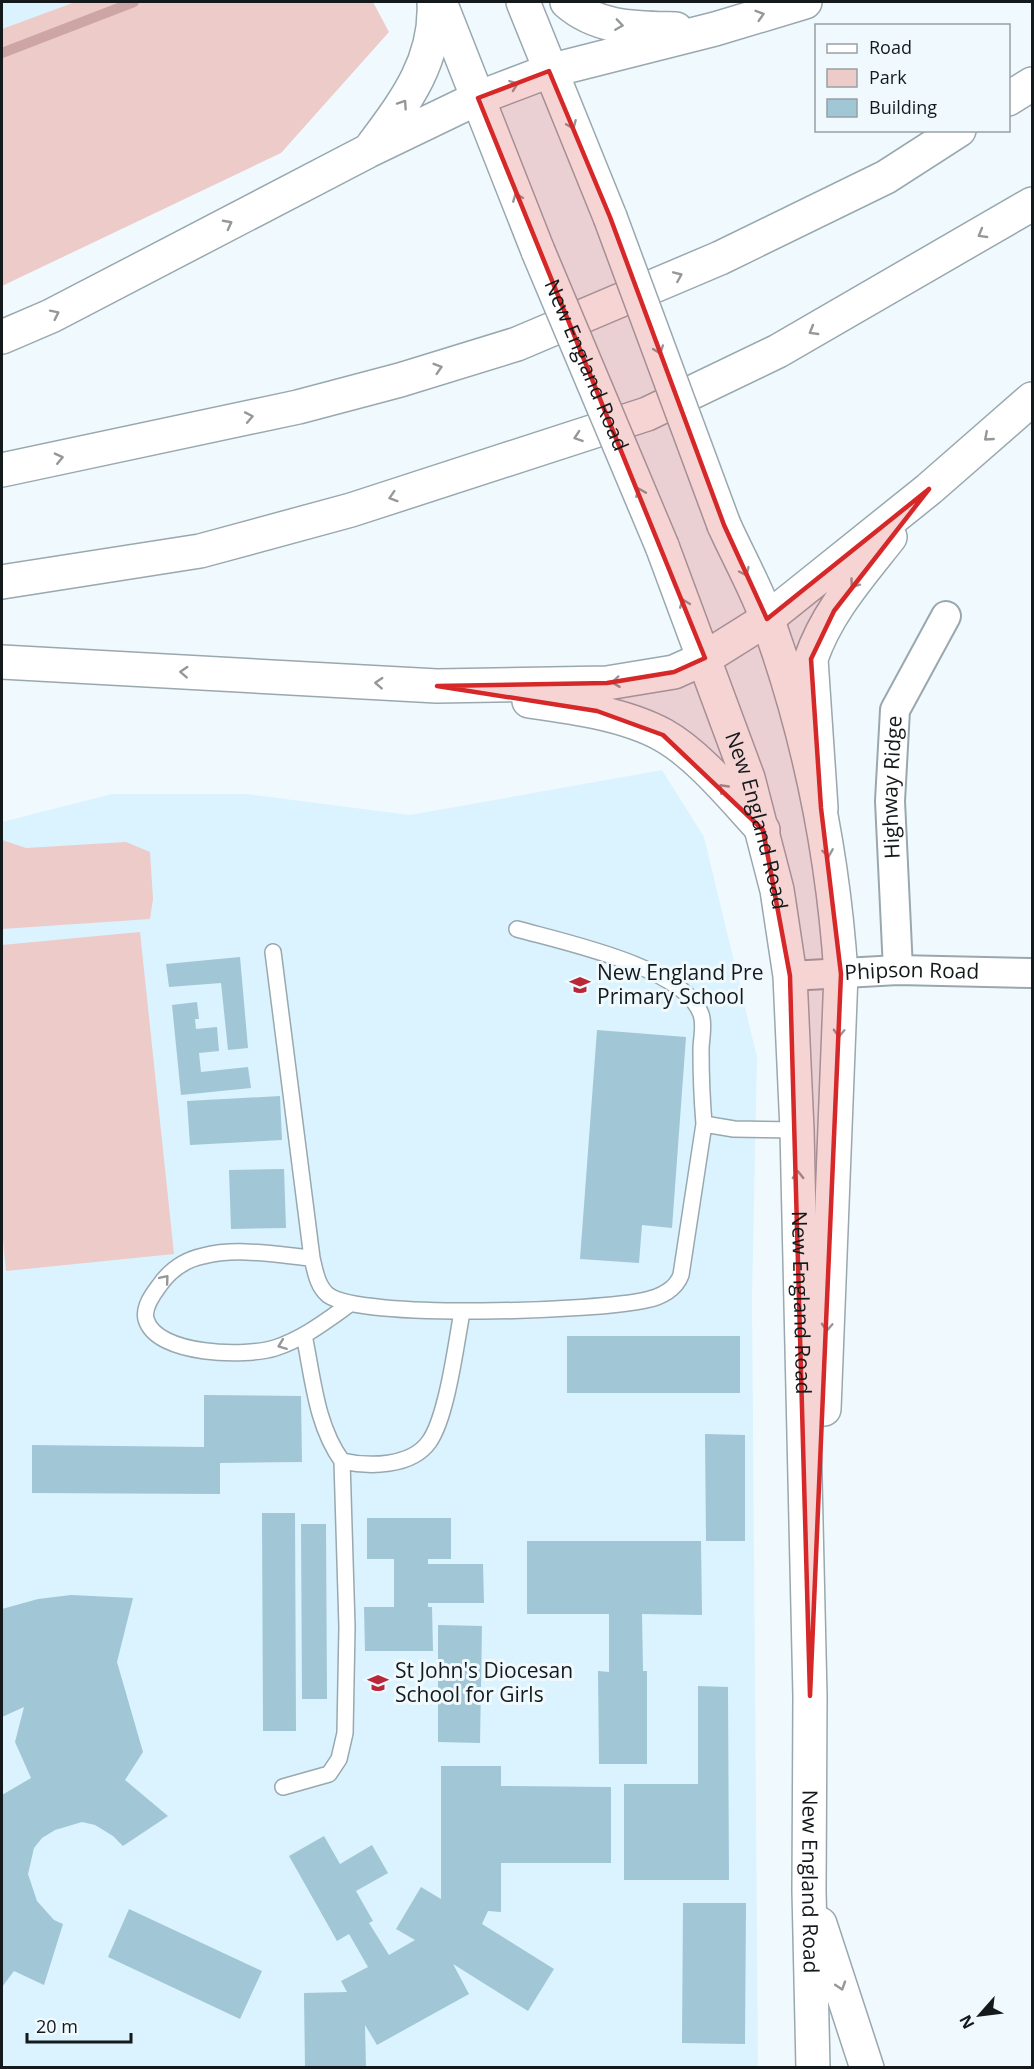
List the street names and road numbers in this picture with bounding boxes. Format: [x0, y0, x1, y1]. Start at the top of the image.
street label: New England Road [538, 275, 635, 455]
street label: Highway Ridge [875, 715, 908, 860]
street label: New England Road [719, 728, 795, 911]
street label: Phipson Road [844, 955, 980, 986]
street label: New England Road [786, 1211, 818, 1395]
street label: New England Road [796, 1790, 826, 1974]

